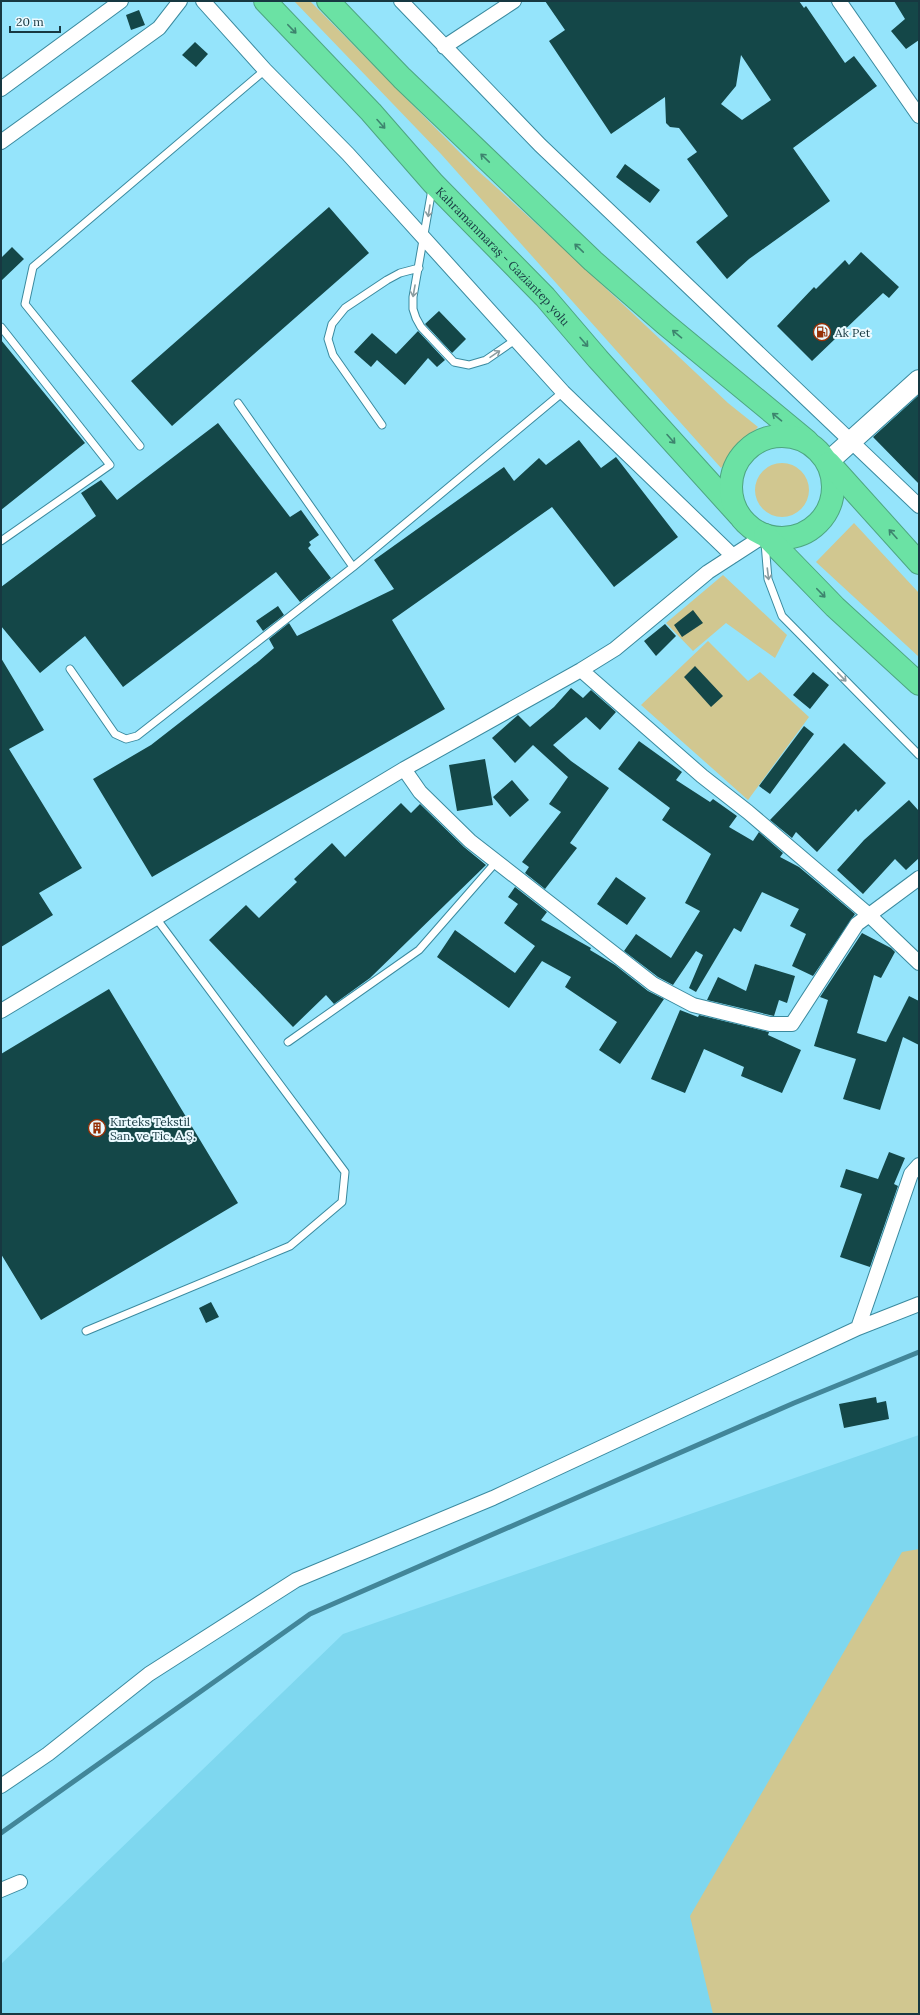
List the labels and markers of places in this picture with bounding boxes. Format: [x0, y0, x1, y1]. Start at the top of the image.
fuel station icon: Ak Pet [812, 322, 832, 342]
place label: Ak Pet [834, 325, 871, 340]
place label: Kırteks Tekstil San. ve Tic. A.Ş. [110, 1114, 196, 1143]
building icon: Kırteks Tekstil San. ve Tic. A.Ş. [87, 1118, 107, 1138]

